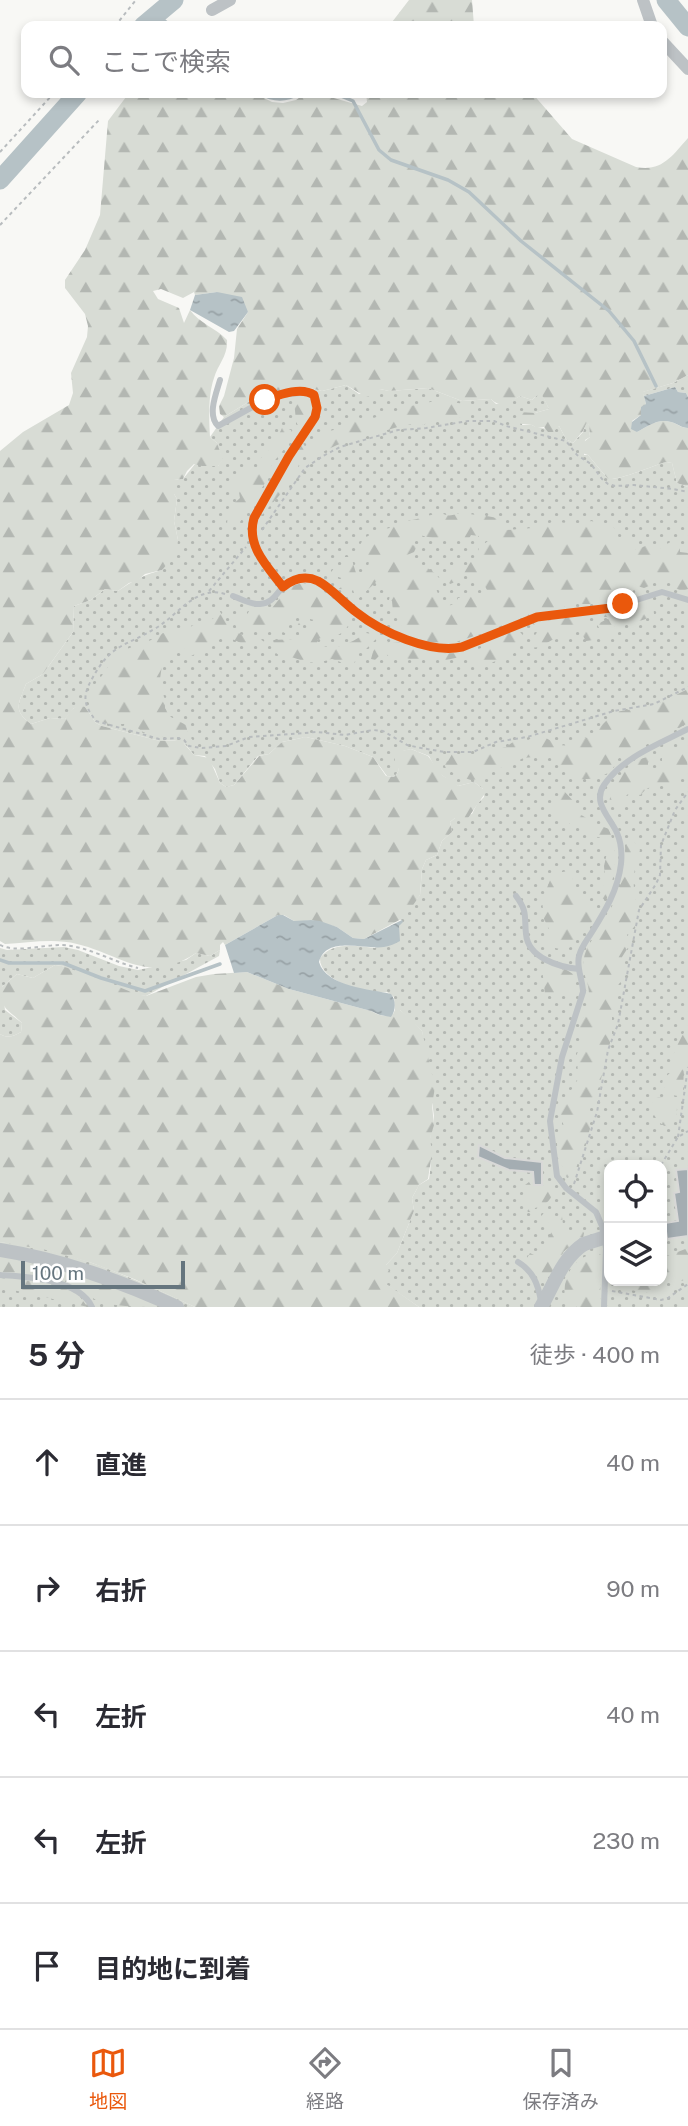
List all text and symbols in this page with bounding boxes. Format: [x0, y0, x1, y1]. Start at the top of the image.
search box [21, 21, 667, 98]
icon: search [45, 41, 83, 79]
text: ここで検索 [101, 46, 231, 77]
route start [249, 384, 280, 415]
route end [607, 588, 638, 619]
map controls [604, 1160, 667, 1286]
button: locate [604, 1160, 667, 1223]
button: layers [604, 1223, 667, 1286]
scale bar [21, 1258, 186, 1290]
text: 100 m [32, 1262, 84, 1284]
text: 5 分 [28, 1337, 85, 1373]
text: 徒歩 · 400 m [530, 1341, 660, 1368]
icon: ahead [28, 1443, 66, 1481]
text: 直進 [95, 1449, 147, 1480]
text: 40 m [606, 1449, 660, 1476]
icon: right [28, 1569, 66, 1607]
text: 右折 [95, 1575, 147, 1606]
text: 90 m [606, 1575, 660, 1602]
icon: left [28, 1695, 66, 1733]
text: 左折 [95, 1701, 147, 1732]
text: 40 m [606, 1701, 660, 1728]
icon: left [28, 1821, 66, 1859]
text: 左折 [95, 1827, 147, 1858]
text: 230 m [592, 1827, 660, 1854]
icon: arrive [28, 1947, 66, 1985]
text: 目的地に到着 [95, 1953, 251, 1984]
tab: 地図 [89, 2044, 127, 2113]
tab: 経路 [306, 2044, 344, 2113]
tab: 保存済み [523, 2044, 599, 2113]

